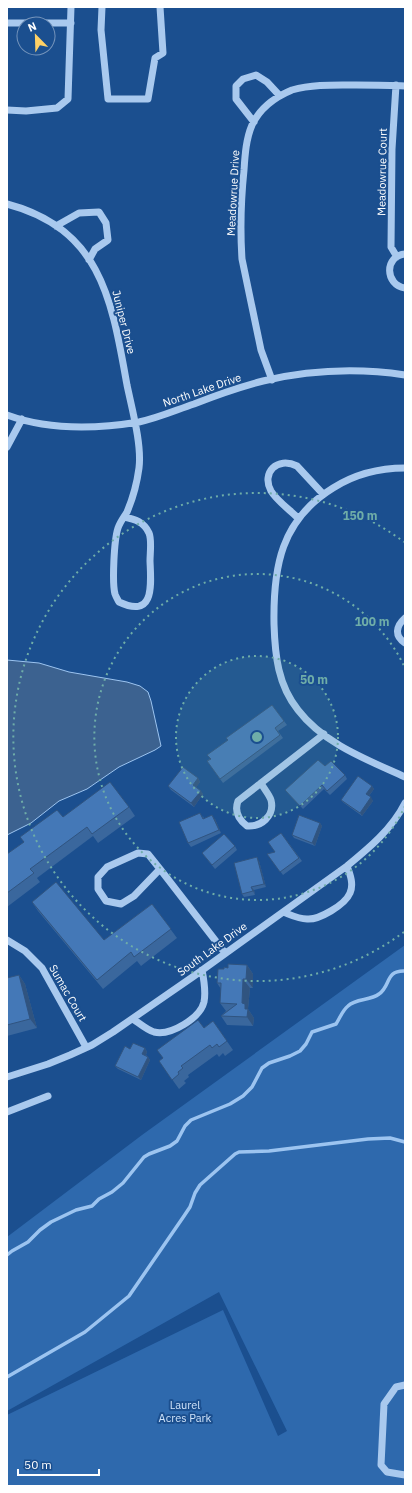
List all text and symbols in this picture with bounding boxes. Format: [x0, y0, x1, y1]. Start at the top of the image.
north arrow [16, 16, 56, 56]
text: N [26, 19, 39, 35]
street label: Meadowrue Court [374, 128, 390, 216]
street label: Meadowrue Drive [224, 150, 242, 236]
street label: Juniper Drive [109, 289, 139, 355]
street label: North Lake Drive [161, 370, 243, 410]
text: 150 m [342, 508, 378, 523]
text: 100 m [354, 614, 390, 629]
text: 50 m [300, 672, 328, 687]
centre of rings [250, 730, 264, 744]
street label: South Lake Drive [174, 919, 250, 979]
street label: Sumac Court [46, 962, 90, 1024]
park label: Laurel Acres Park [159, 1398, 212, 1425]
scale bar [18, 1451, 99, 1477]
text: 50 m [24, 1457, 52, 1472]

